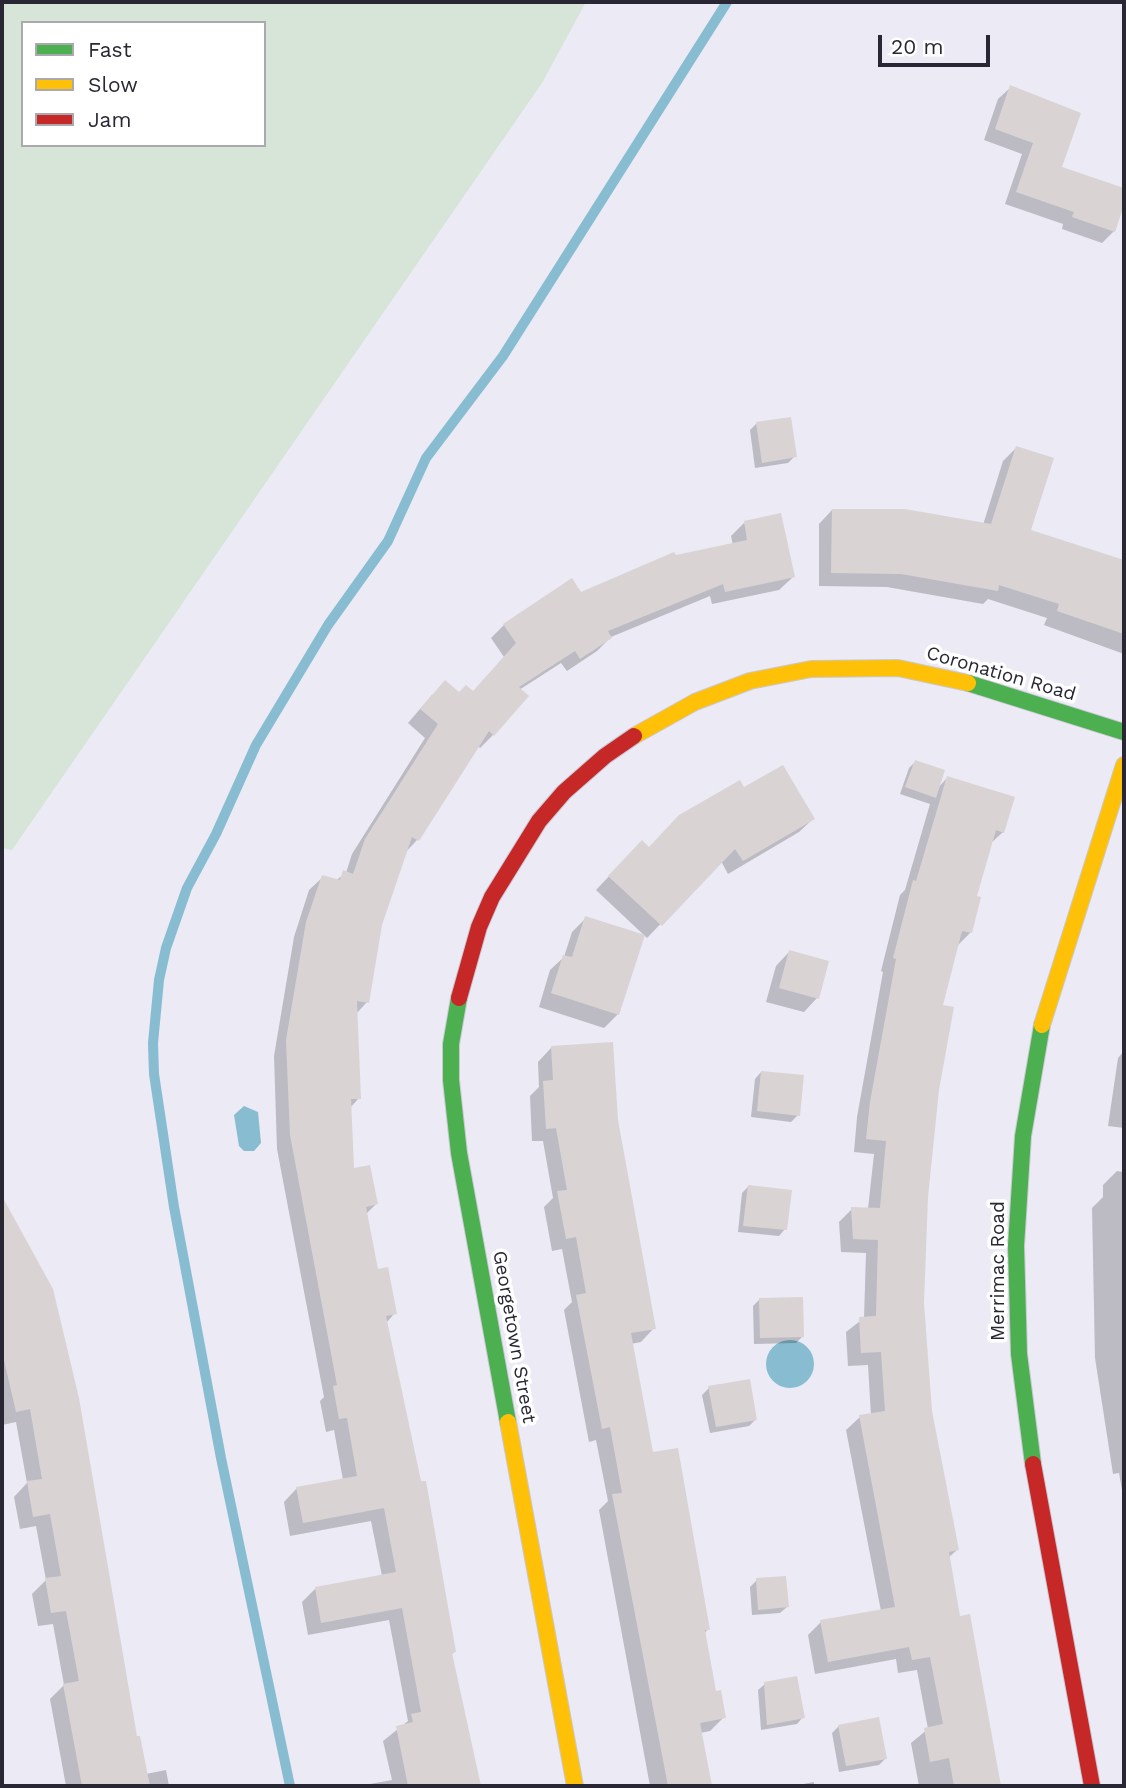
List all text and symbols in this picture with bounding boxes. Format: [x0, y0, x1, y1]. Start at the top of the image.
legend [21, 21, 266, 147]
scale bar [881, 21, 993, 65]
text: 20 m [891, 34, 943, 59]
text: Fast [88, 37, 132, 62]
text: Slow [88, 72, 138, 97]
text: Jam [88, 107, 131, 132]
street label: Coronation Road [924, 642, 1078, 706]
street label: Merrimac Road [987, 1201, 1009, 1341]
street label: Georgetown Street [488, 1249, 540, 1425]

